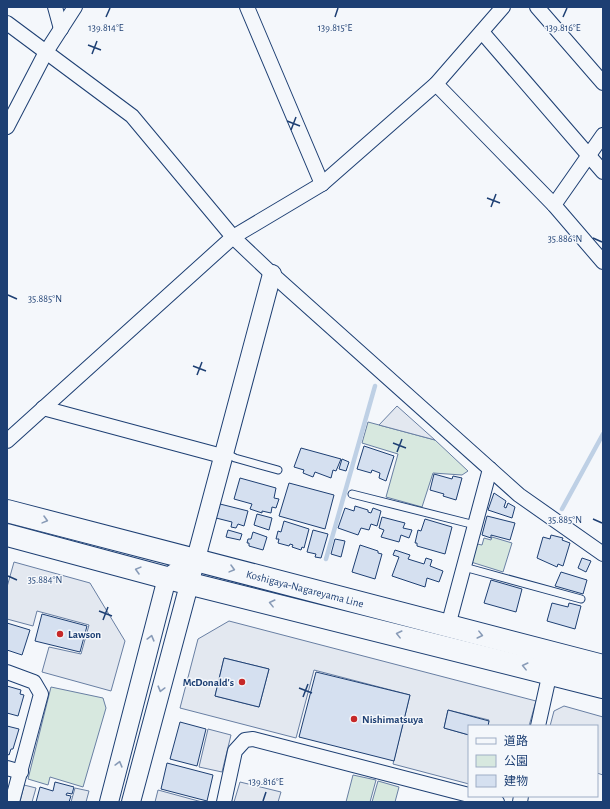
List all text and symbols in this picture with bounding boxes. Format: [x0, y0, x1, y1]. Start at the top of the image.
text: 139.814°E [88, 23, 124, 33]
text: 139.815°E [318, 23, 353, 33]
text: 139.816°E [545, 23, 581, 33]
text: 35.886°N [548, 234, 582, 244]
text: 35.885°N [28, 294, 62, 304]
text: 35.885°N [548, 515, 582, 525]
one-way arrow [42, 516, 48, 524]
one-way arrow [229, 565, 236, 573]
one-way arrow [134, 566, 141, 575]
street label: Koshigaya-Nagareyama Line [245, 568, 365, 609]
text: 35.884°N [28, 575, 62, 585]
one-way arrow [269, 600, 275, 608]
marker: Lawson [55, 629, 65, 639]
place label: Lawson [68, 629, 101, 640]
one-way arrow [477, 630, 483, 638]
one-way arrow [395, 631, 402, 639]
one-way arrow [147, 635, 155, 642]
one-way arrow [521, 662, 528, 671]
place label: McDonald's [183, 677, 234, 688]
marker: McDonald's [237, 677, 247, 687]
one-way arrow [157, 685, 166, 692]
marker: Nishimatsuya [349, 714, 359, 724]
place label: Nishimatsuya [362, 714, 424, 725]
legend [468, 725, 598, 797]
text: 道路 [504, 734, 528, 747]
text: 公園 [504, 755, 528, 767]
one-way arrow [114, 761, 122, 767]
text: 建物 [504, 774, 528, 787]
text: 139.816°E [248, 777, 284, 787]

